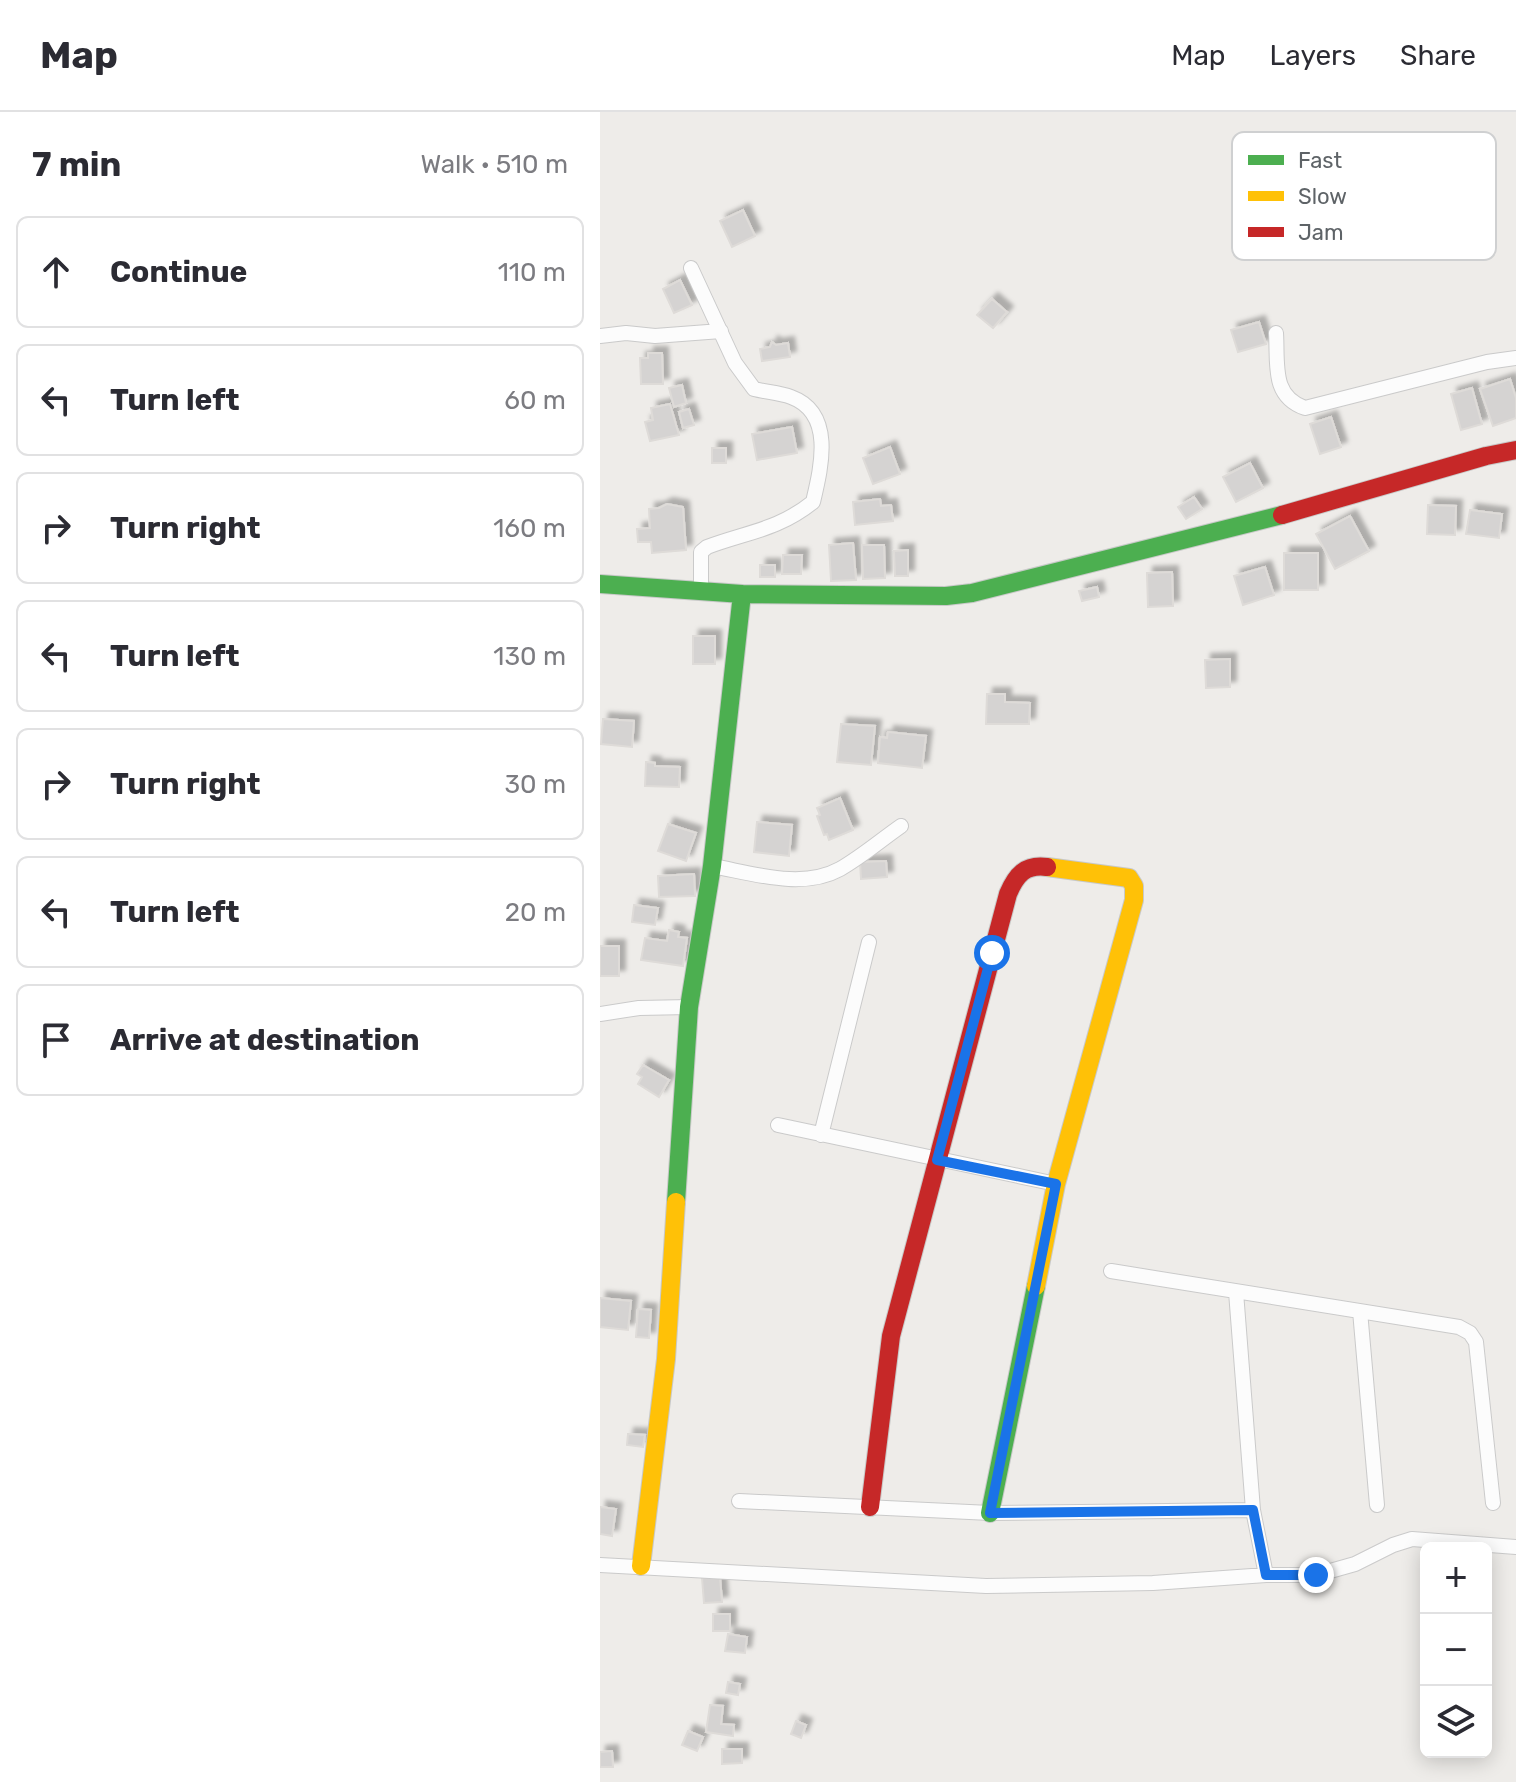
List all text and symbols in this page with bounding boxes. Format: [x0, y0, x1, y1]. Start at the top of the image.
text: Map [40, 32, 118, 78]
text: Map [1171, 39, 1226, 72]
text: Layers [1270, 39, 1356, 72]
text: Share [1400, 39, 1476, 72]
legend [1232, 132, 1496, 260]
text: 7 min [32, 144, 121, 185]
text: Fast [1298, 147, 1343, 174]
text: Walk · 510 m [420, 149, 568, 180]
text: Slow [1298, 183, 1347, 210]
text: Jam [1298, 219, 1344, 246]
icon: ahead [34, 250, 78, 294]
text: Continue [110, 254, 247, 290]
text: 110 m [498, 257, 566, 288]
icon: left [34, 378, 78, 422]
text: Turn left [110, 382, 240, 418]
text: 60 m [504, 385, 566, 416]
icon: right [34, 506, 78, 550]
text: Turn right [110, 510, 261, 546]
text: 160 m [493, 513, 566, 544]
icon: left [34, 634, 78, 678]
text: Turn left [110, 638, 240, 674]
text: 130 m [493, 641, 566, 672]
icon: right [34, 762, 78, 806]
text: Turn right [110, 766, 261, 802]
text: 30 m [504, 769, 566, 800]
icon: left [34, 890, 78, 934]
text: Turn left [110, 894, 240, 930]
text: 20 m [505, 897, 566, 928]
route start [974, 935, 1010, 971]
icon: arrive [34, 1018, 78, 1062]
text: Arrive at destination [110, 1022, 420, 1058]
map controls [1420, 1542, 1492, 1758]
button: + [1420, 1542, 1492, 1614]
route end [1298, 1557, 1334, 1593]
button: − [1420, 1614, 1492, 1686]
button: layers [1420, 1686, 1492, 1758]

